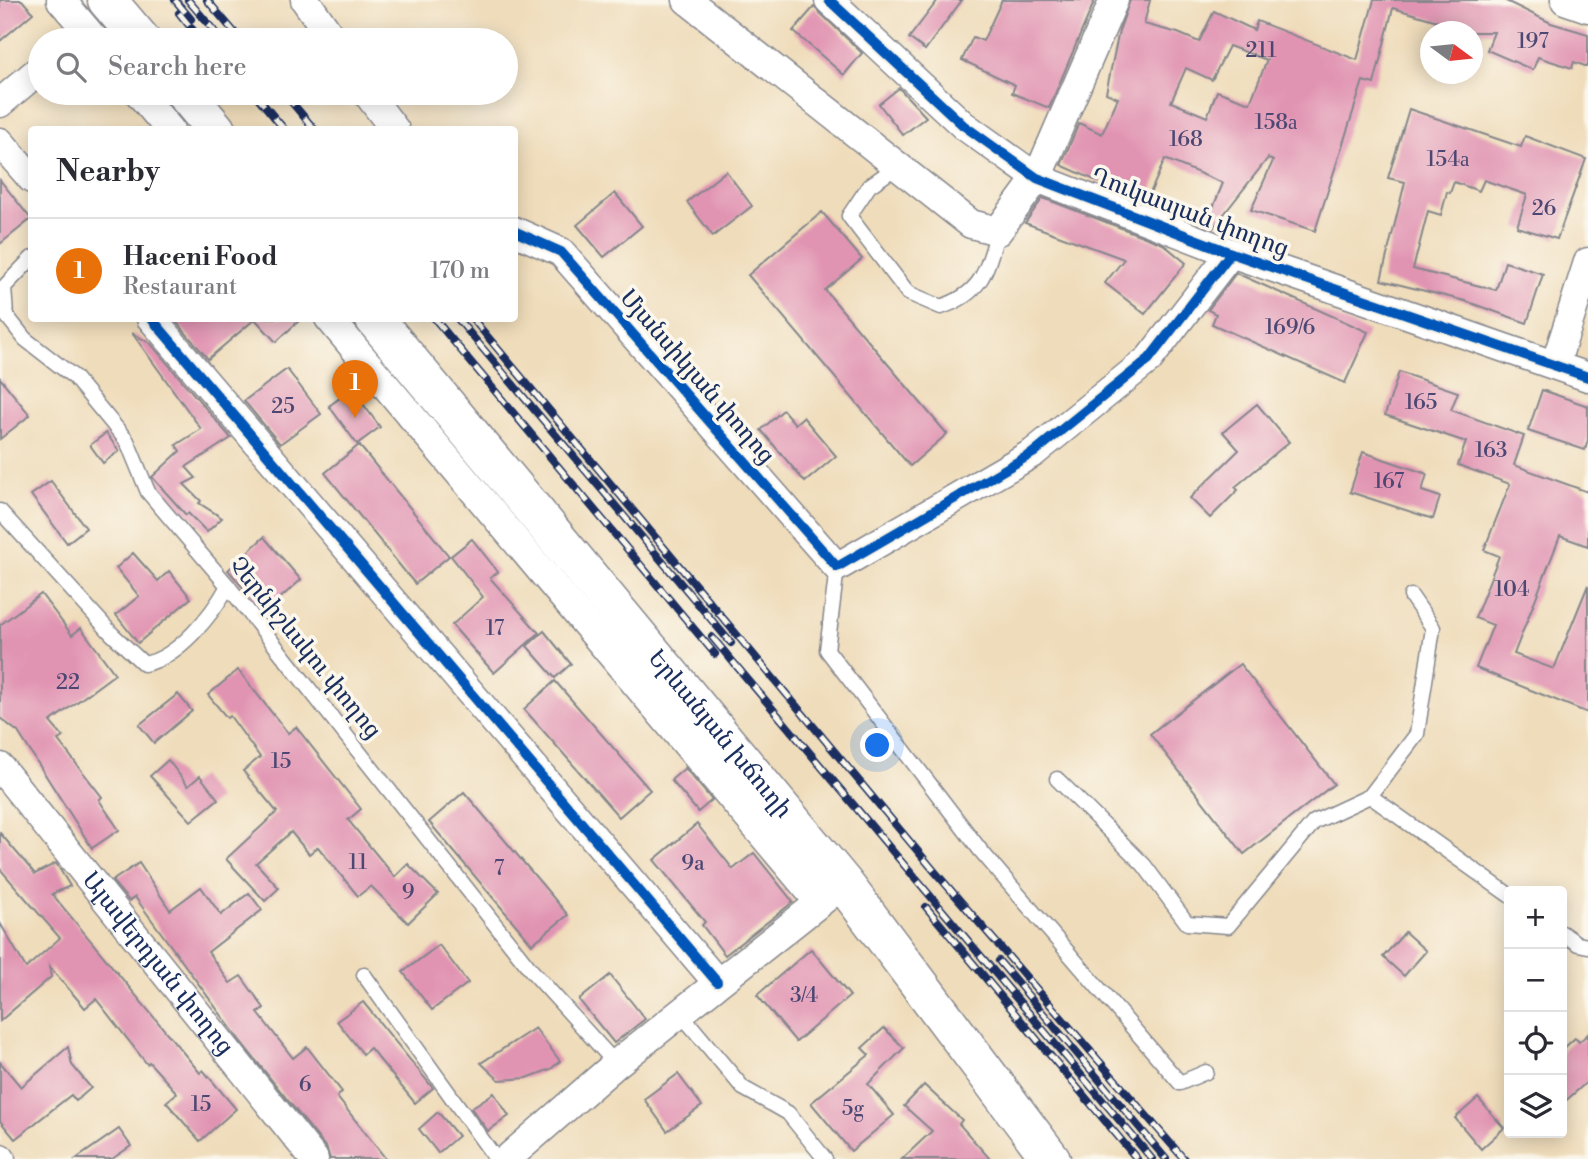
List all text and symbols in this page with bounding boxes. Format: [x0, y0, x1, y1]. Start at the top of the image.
north arrow [1420, 21, 1483, 84]
search box [28, 28, 518, 105]
house number: 197 [1517, 29, 1549, 55]
house number: 211 [1246, 38, 1277, 64]
icon: search [52, 48, 90, 86]
text: Search here [108, 51, 247, 83]
house number: 158а [1255, 110, 1298, 136]
house number: 168 [1169, 127, 1203, 153]
house number: 154а [1427, 147, 1470, 173]
text: Nearby [56, 153, 160, 191]
street label: Ղուկասյան փողոց [1087, 162, 1293, 264]
house number: 26 [1532, 196, 1557, 222]
text: Haceni Food [123, 241, 278, 273]
text: 1 [73, 257, 85, 285]
text: 170 m [430, 257, 490, 285]
text: Restaurant [123, 273, 237, 301]
street label: Մյանսիկյան փողոց [613, 284, 781, 470]
house number: 169/6 [1265, 315, 1316, 341]
pin: 1 [332, 360, 378, 418]
house number: 165 [1405, 390, 1437, 416]
house number: 25 [271, 394, 295, 420]
house number: 163 [1475, 438, 1507, 464]
house number: 167 [1374, 469, 1405, 495]
street label: Չերնիշևսկու փողոց [222, 551, 388, 745]
house number: 104 [1495, 577, 1529, 603]
house number: 17 [486, 616, 505, 642]
street label: Երևանյան խճուղի [641, 644, 798, 824]
house number: 22 [56, 670, 80, 696]
your location [860, 728, 894, 762]
house number: 15 [271, 749, 291, 775]
house number: 11 [349, 850, 367, 876]
house number: 9a [681, 851, 705, 877]
house number: 7 [494, 856, 505, 882]
street label: Ալավերդյան փողոց [75, 866, 240, 1061]
house number: 9 [402, 880, 414, 906]
map controls [1504, 886, 1567, 1138]
button: + [1504, 886, 1567, 949]
button: − [1504, 949, 1567, 1012]
house number: 3/4 [790, 983, 818, 1009]
button: locate [1504, 1012, 1567, 1075]
house number: 6 [299, 1072, 312, 1098]
button: layers [1504, 1075, 1567, 1138]
house number: 15 [191, 1092, 211, 1118]
house number: 5g [842, 1096, 864, 1122]

